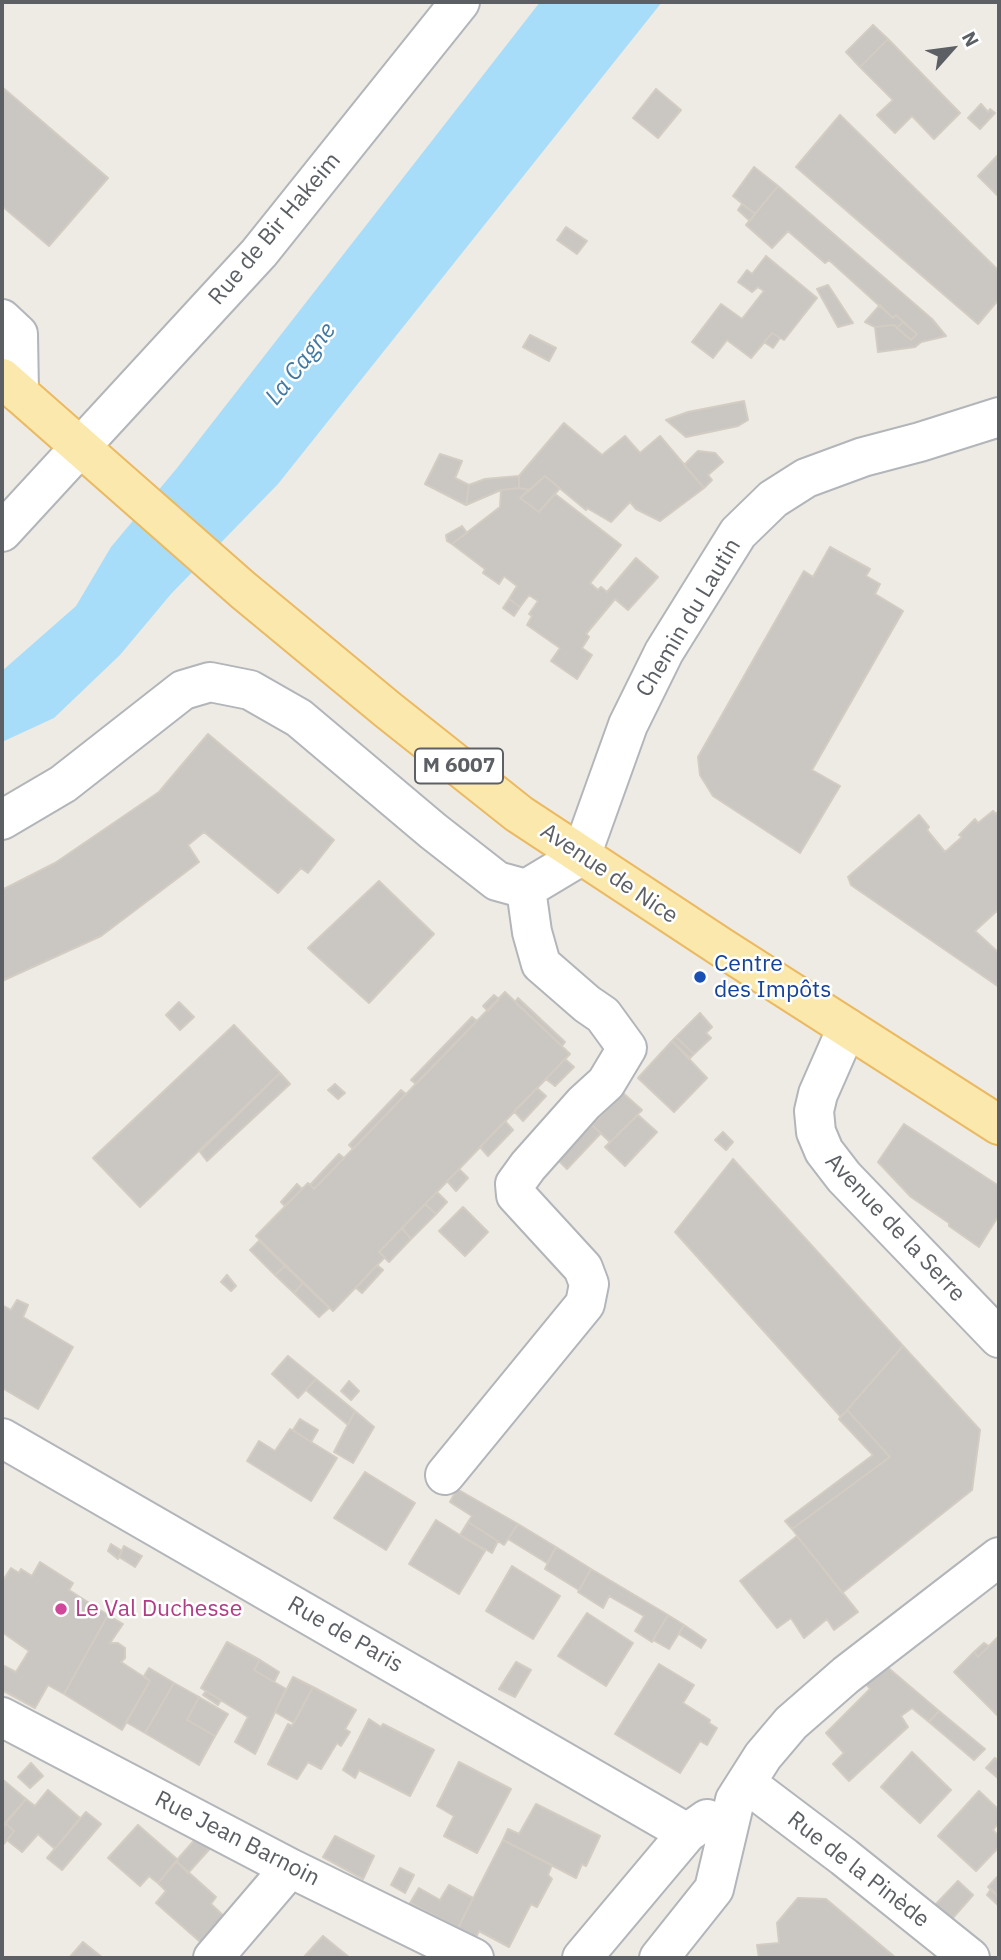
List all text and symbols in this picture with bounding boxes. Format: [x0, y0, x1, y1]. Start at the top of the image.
north arrow [917, 14, 987, 84]
text: N [957, 27, 984, 51]
street label: Rue de Bir Hakeim [203, 147, 347, 311]
water label: La Cagne [260, 317, 342, 411]
street label: Chemin du Lautin [631, 534, 747, 702]
road number: M 6007 [415, 748, 503, 784]
street label: Avenue de Nice [535, 818, 683, 930]
place label: Centre des Impôts [714, 950, 831, 1004]
marker: Centre des Impôts [692, 969, 708, 985]
street label: Avenue de la Serre [819, 1148, 971, 1308]
street label: Rue de Paris [282, 1591, 408, 1679]
place label: Le Val Duchesse [75, 1595, 242, 1623]
marker: Le Val Duchesse [53, 1601, 69, 1617]
street label: Rue Jean Barnoin [150, 1786, 324, 1892]
street label: Rue de la Pinède [782, 1806, 934, 1934]

